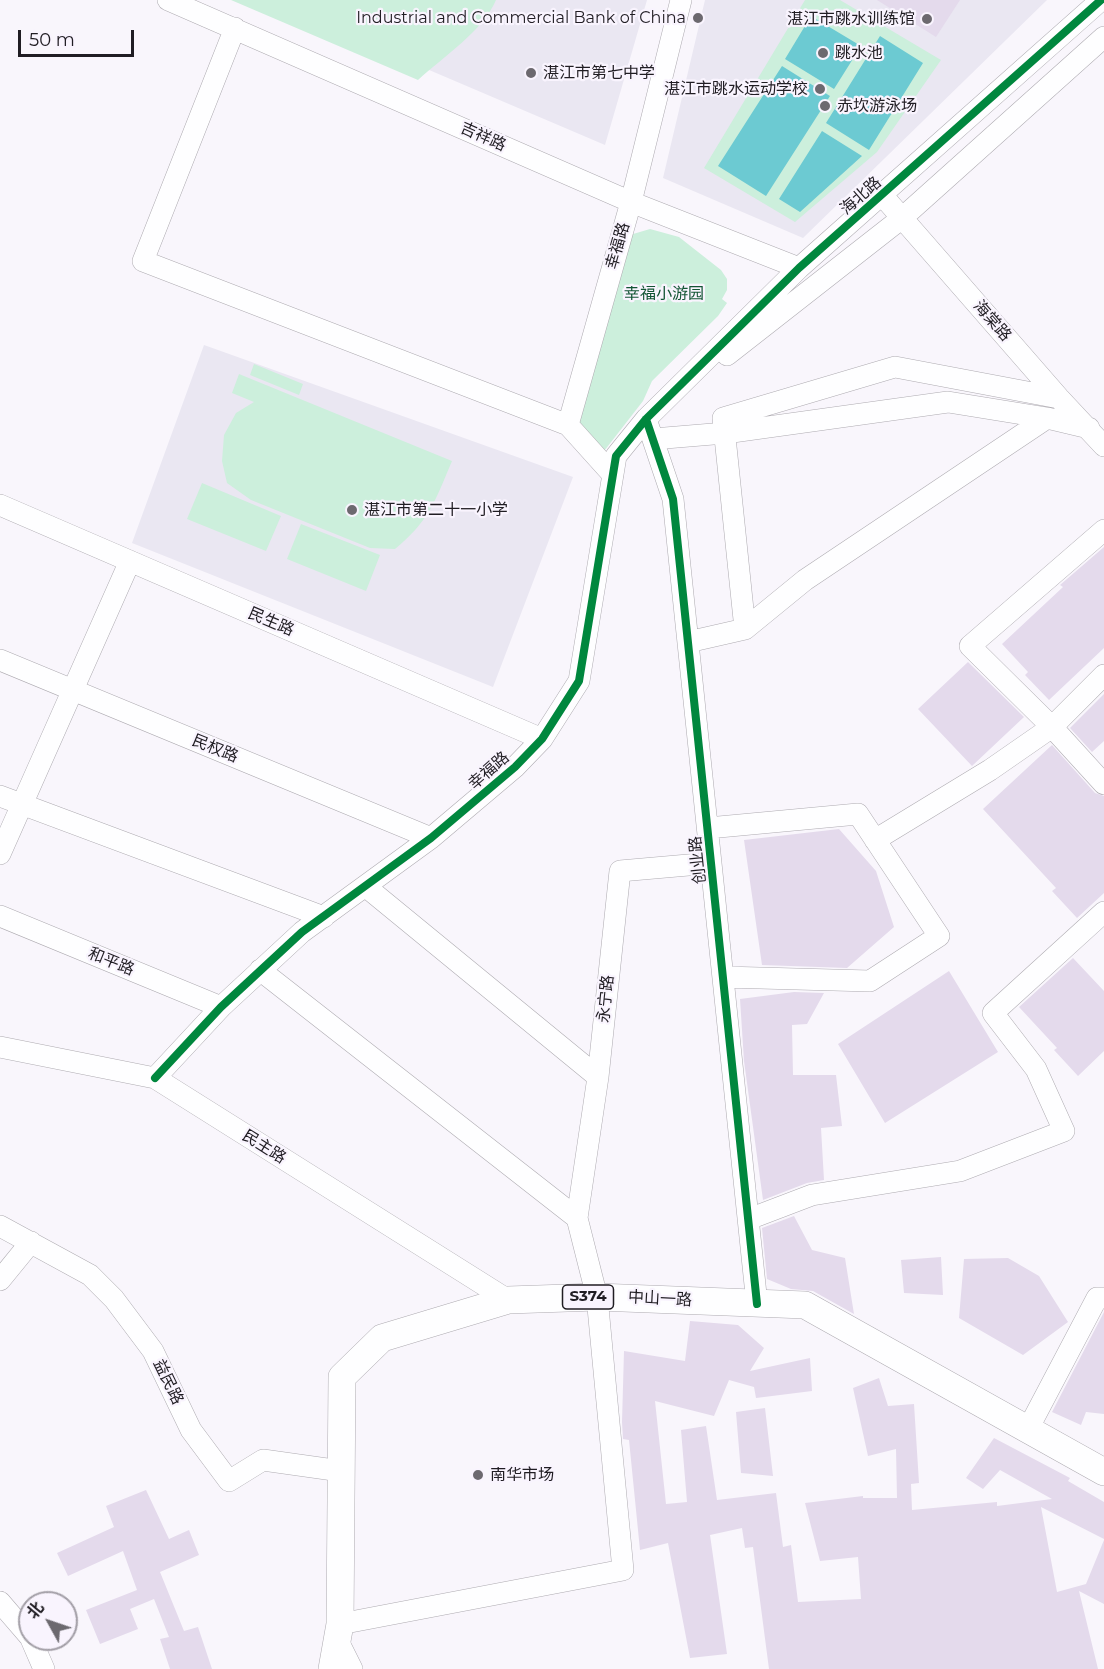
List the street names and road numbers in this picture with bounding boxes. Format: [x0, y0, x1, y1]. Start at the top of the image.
street label: 吉祥路 [457, 118, 509, 156]
street label: 海北路 [837, 173, 885, 219]
street label: 幸福路 [602, 220, 634, 272]
street label: 海棠路 [969, 297, 1015, 345]
street label: 民生路 [245, 604, 297, 640]
street label: 民权路 [189, 731, 241, 767]
street label: 幸福路 [465, 748, 513, 794]
street label: 创业路 [686, 835, 710, 885]
street label: 和平路 [85, 944, 137, 980]
street label: 永宁路 [594, 974, 618, 1024]
street label: 民主路 [239, 1126, 289, 1168]
road number: S374 [562, 1285, 614, 1309]
street label: 中山一路 [628, 1288, 692, 1310]
street label: 益民路 [149, 1356, 187, 1408]

